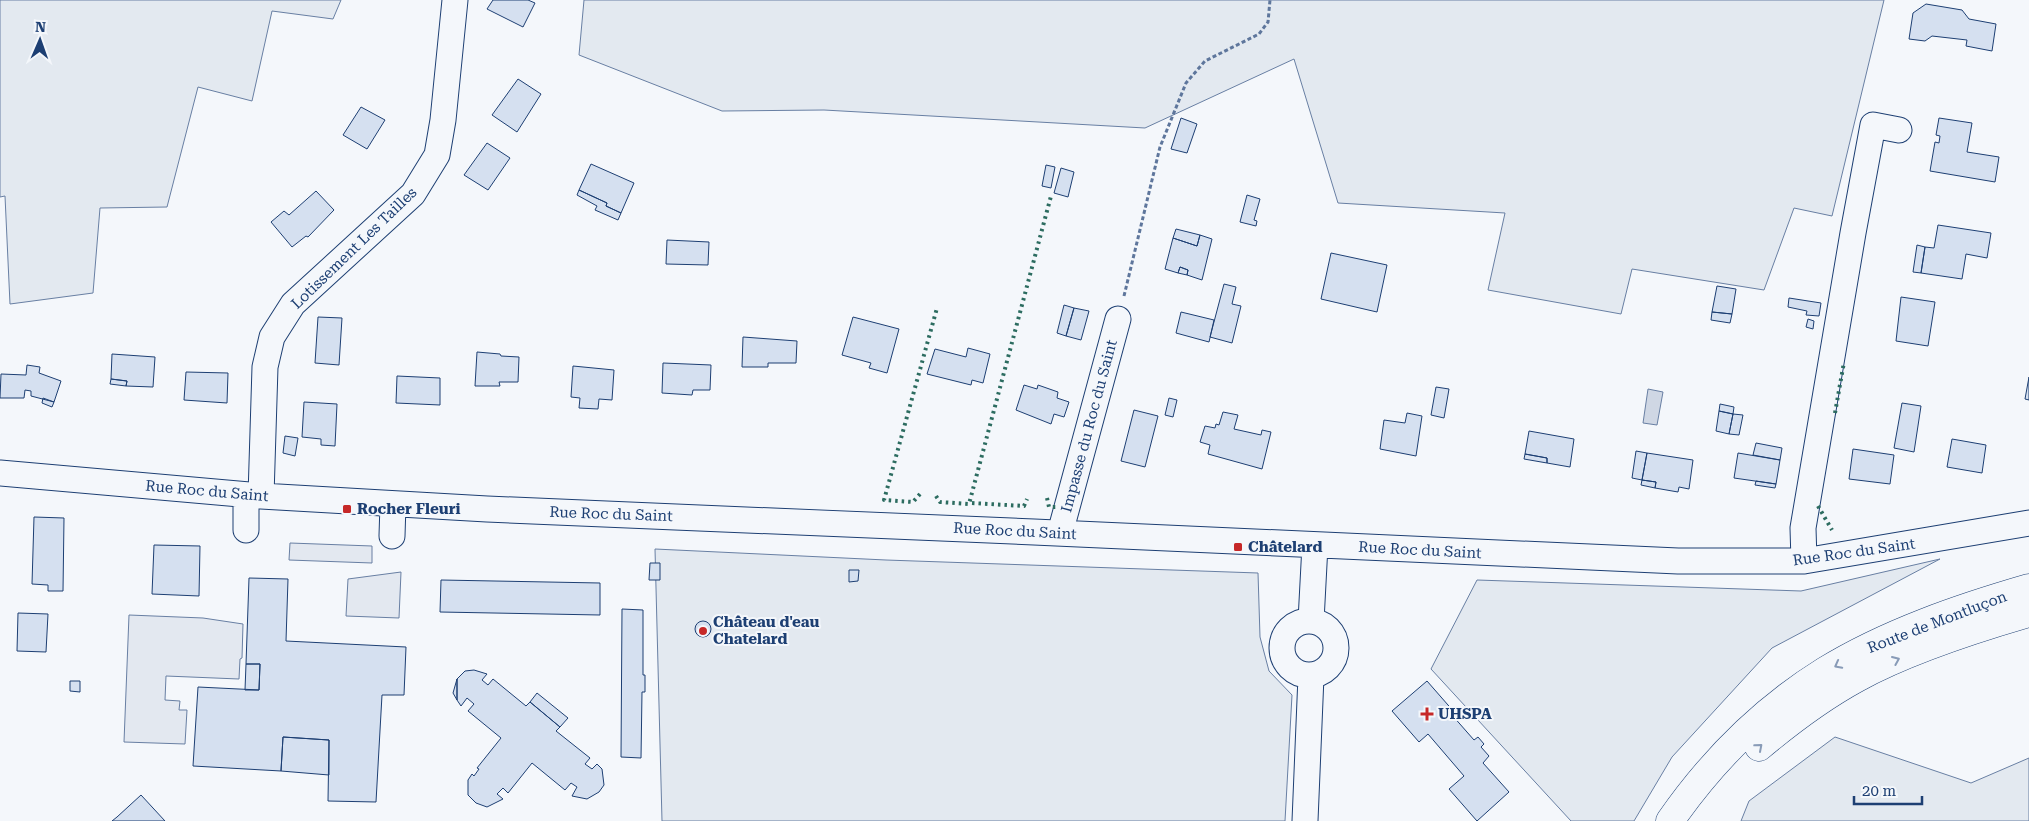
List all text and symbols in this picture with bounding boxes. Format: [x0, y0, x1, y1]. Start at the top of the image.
north arrow [15, 15, 65, 65]
text: N [35, 19, 46, 35]
street label: Lotissement Les Tailles [288, 183, 420, 313]
street label: Impasse du Roc du Saint [1057, 337, 1121, 514]
street label: Rue Roc du Saint [145, 477, 270, 505]
place label: Rocher Fleuri [357, 500, 461, 518]
marker: Rocher Fleuri [341, 503, 353, 515]
street label: Rue Roc du Saint [549, 503, 673, 525]
street label: Rue Roc du Saint [953, 519, 1078, 543]
street label: Rue Roc du Saint [1792, 534, 1917, 570]
place label: Châtelard [1248, 538, 1323, 556]
street label: Rue Roc du Saint [1358, 538, 1483, 562]
marker: Châtelard [1232, 541, 1244, 553]
street label: Route de Montluçon [1865, 587, 2010, 657]
place label: Château d'eau Chatelard [713, 613, 820, 648]
marker: Château d'eau Chatelard [697, 625, 709, 637]
one-way arrow [1891, 656, 1900, 667]
one-way arrow [1834, 658, 1843, 668]
place label: UHSPA [1438, 705, 1492, 723]
marker: UHSPA [1420, 707, 1434, 721]
one-way arrow [1753, 744, 1762, 753]
scale bar [1854, 774, 1922, 806]
text: 20 m [1862, 782, 1897, 800]

